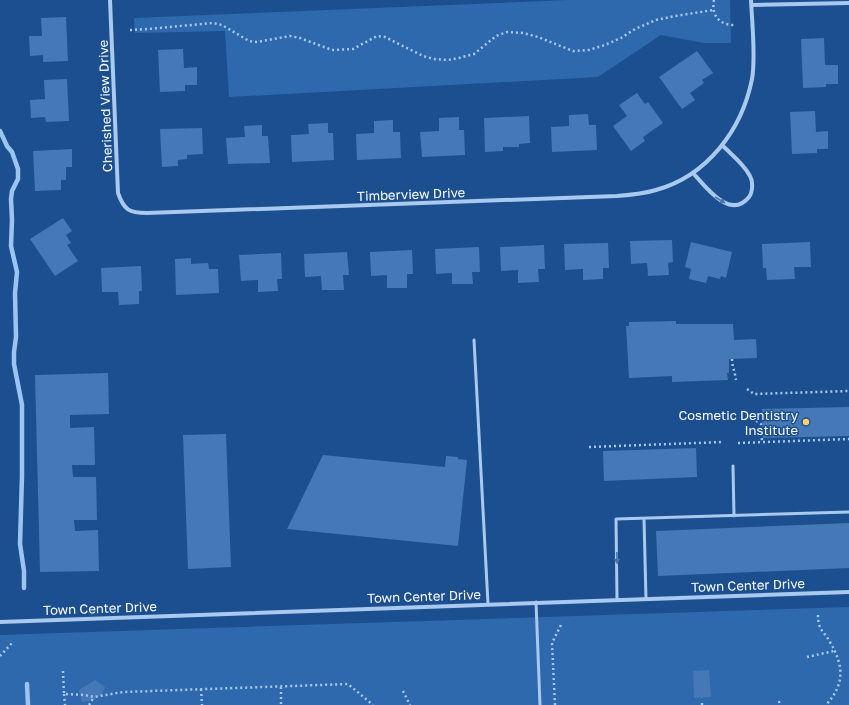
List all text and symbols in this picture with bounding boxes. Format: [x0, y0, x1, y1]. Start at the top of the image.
street label: Cherished View Drive [95, 40, 115, 172]
street label: Timberview Drive [357, 184, 465, 204]
one-way arrow [715, 196, 725, 204]
place label: Cosmetic Dentistry Institute [678, 407, 799, 438]
marker: Cosmetic Dentistry Institute [801, 417, 811, 427]
one-way arrow [613, 552, 620, 564]
street label: Town Center Drive [691, 575, 805, 595]
street label: Town Center Drive [367, 586, 481, 606]
street label: Town Center Drive [43, 598, 157, 618]

